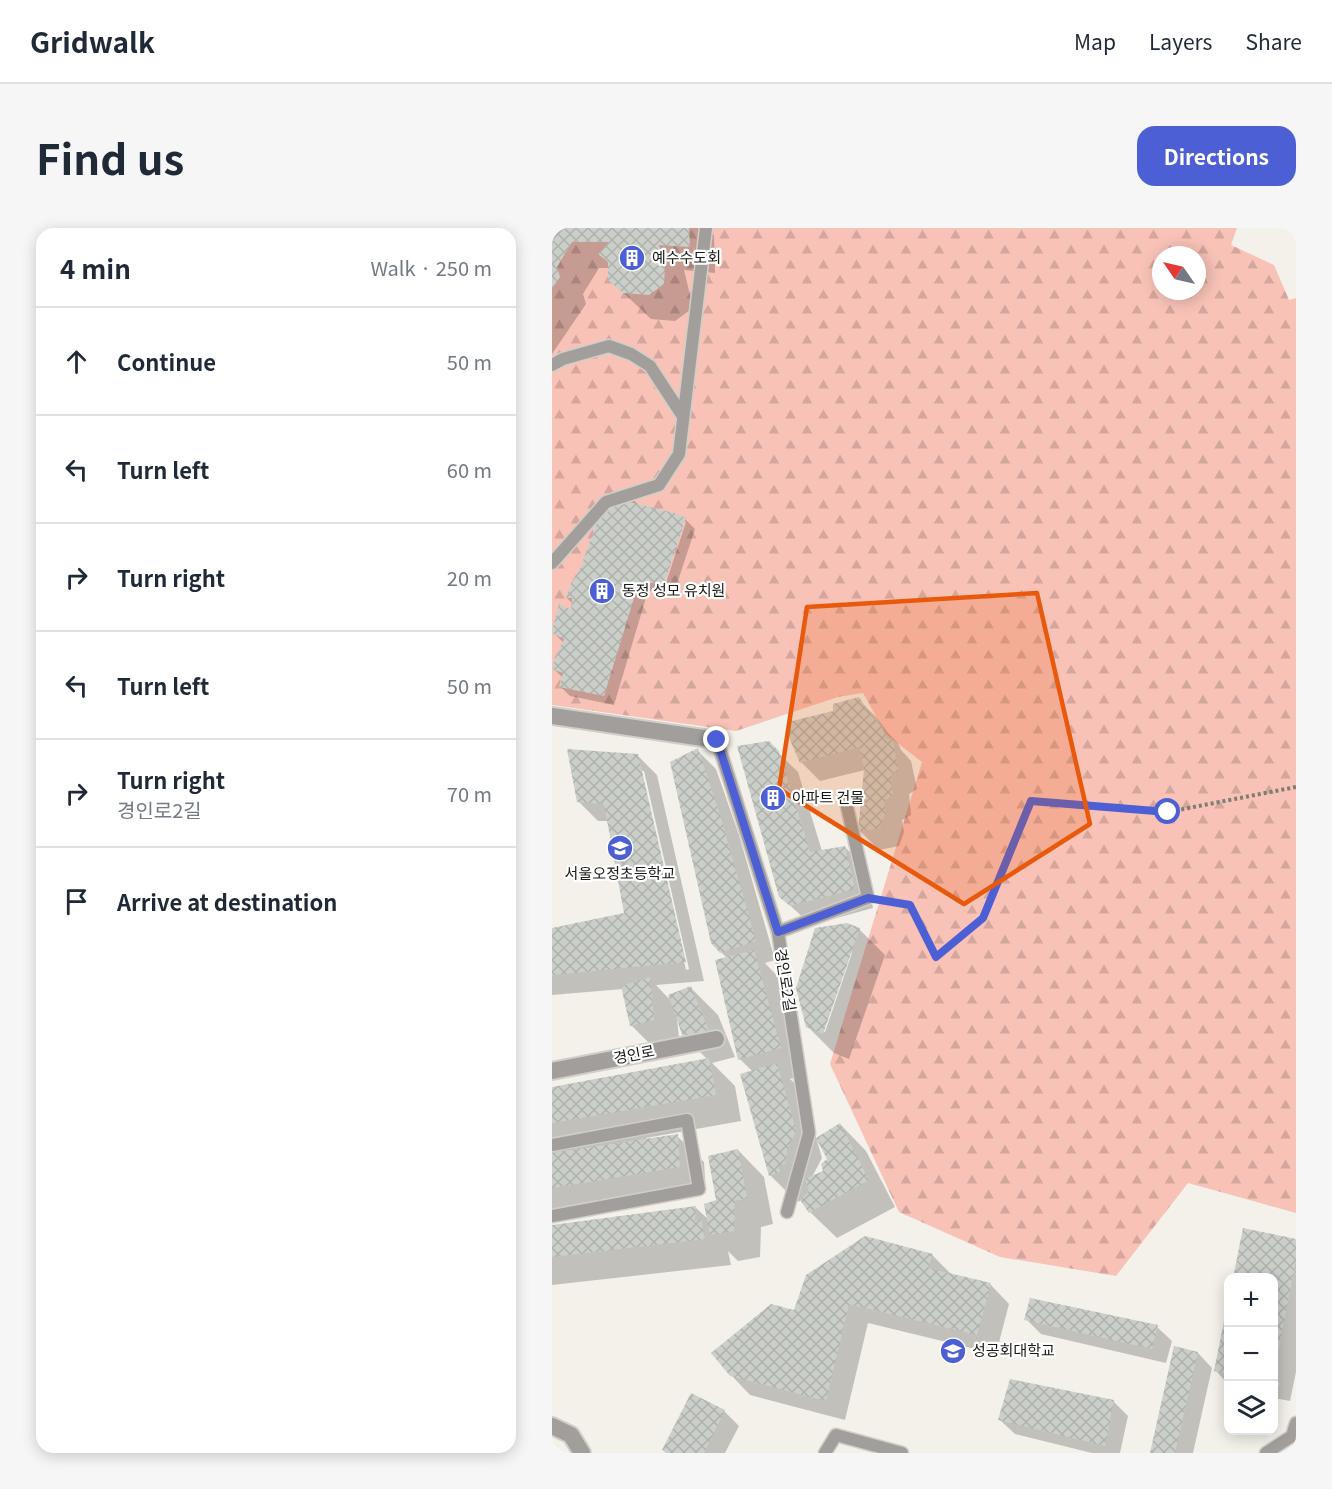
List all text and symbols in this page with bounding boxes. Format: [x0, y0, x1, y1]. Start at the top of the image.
text: Gridwalk [30, 21, 155, 61]
text: Map [1074, 26, 1116, 56]
text: Layers [1149, 26, 1212, 56]
text: Share [1245, 26, 1302, 56]
text: Find us [36, 126, 184, 187]
button: Directions [1137, 126, 1296, 186]
building icon: 예수수도회 [617, 243, 647, 273]
place label: 예수수도회 [652, 246, 721, 267]
north arrow [1152, 246, 1206, 300]
text: 4 min [60, 249, 131, 286]
text: Walk · 250 m [370, 253, 492, 282]
icon: ahead [60, 345, 93, 378]
text: Continue [117, 345, 216, 377]
text: 50 m [447, 347, 492, 376]
icon: left [60, 453, 93, 486]
text: Turn left [117, 453, 209, 485]
text: 60 m [447, 455, 492, 484]
icon: right [60, 561, 93, 594]
text: Turn right [117, 561, 225, 593]
text: 20 m [447, 563, 492, 592]
building icon: 동정 성모 유치원 [587, 576, 617, 606]
place label: 동정 성모 유치원 [622, 579, 725, 600]
icon: left [60, 669, 93, 702]
text: Turn left [117, 669, 209, 701]
text: 50 m [447, 671, 492, 700]
route end [703, 726, 729, 752]
text: Turn right [117, 763, 225, 795]
icon: right [60, 777, 93, 810]
text: 70 m [447, 779, 492, 808]
building icon: 아파트 건물 [758, 783, 788, 813]
place label: 아파트 건물 [792, 786, 864, 807]
text: 경인로2길 [117, 795, 202, 824]
route start [1154, 798, 1180, 824]
school or university icon: 서울오정초등학교 [605, 833, 635, 863]
place label: 서울오정초등학교 [565, 862, 675, 883]
icon: arrive [60, 885, 93, 918]
text: Arrive at destination [117, 885, 337, 917]
street label: 경인로2길 [771, 947, 802, 1013]
street label: 경인로 [611, 1039, 656, 1068]
map controls [1224, 1273, 1278, 1435]
button: + [1224, 1273, 1278, 1327]
button: − [1224, 1327, 1278, 1381]
school or university icon: 성공회대학교 [938, 1336, 968, 1366]
place label: 성공회대학교 [972, 1339, 1055, 1360]
button: layers [1224, 1381, 1278, 1435]

